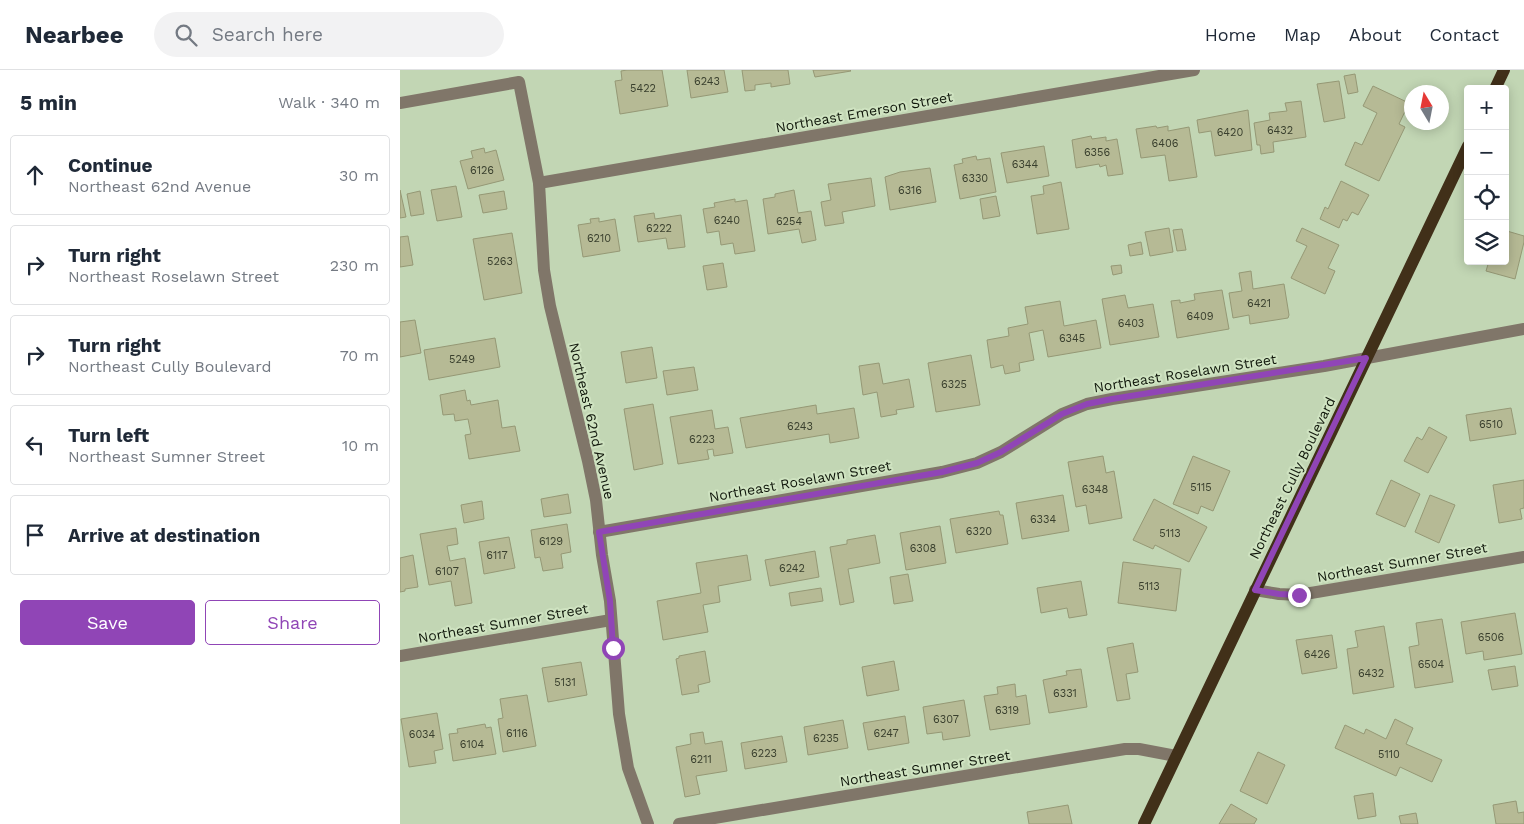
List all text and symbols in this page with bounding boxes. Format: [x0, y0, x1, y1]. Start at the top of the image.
search box [154, 12, 504, 57]
text: Nearbee [25, 21, 124, 49]
icon: search [172, 21, 200, 49]
text: Search here [212, 23, 323, 46]
text: Home [1205, 24, 1256, 45]
text: Map [1284, 24, 1321, 45]
text: About [1349, 24, 1401, 45]
text: Contact [1429, 24, 1499, 45]
house number: 6243 [694, 75, 720, 88]
house number: 5422 [630, 82, 656, 95]
north arrow [1404, 85, 1449, 130]
map controls [1464, 85, 1509, 265]
button: + [1464, 85, 1509, 130]
street label: Northeast Emerson Street [774, 89, 954, 135]
text: 5 min [20, 90, 77, 115]
text: Walk · 340 m [278, 93, 380, 112]
house number: 6432 [1267, 124, 1293, 137]
house number: 6420 [1217, 126, 1243, 139]
button: − [1464, 130, 1509, 175]
house number: 6406 [1152, 137, 1179, 150]
house number: 6356 [1084, 146, 1110, 159]
text: Continue [68, 154, 152, 177]
house number: 6344 [1012, 158, 1039, 171]
icon: ahead [21, 161, 49, 189]
house number: 6126 [470, 164, 494, 177]
text: 30 m [339, 166, 379, 185]
house number: 6330 [962, 172, 988, 185]
button: locate [1464, 175, 1509, 220]
text: Northeast 62nd Avenue [68, 177, 251, 196]
house number: 6316 [898, 184, 922, 197]
house number: 6240 [714, 214, 740, 227]
house number: 6254 [776, 215, 802, 228]
button: layers [1464, 220, 1509, 265]
house number: 6222 [646, 222, 672, 235]
house number: 6210 [587, 232, 611, 245]
text: Turn right [68, 244, 161, 267]
icon: right [21, 251, 49, 279]
house number: 5263 [487, 255, 513, 268]
text: 230 m [330, 256, 379, 275]
text: Northeast Roselawn Street [68, 267, 279, 286]
house number: 6421 [1247, 297, 1271, 310]
house number: 6409 [1186, 310, 1214, 323]
house number: 6403 [1118, 317, 1144, 330]
house number: 6345 [1059, 332, 1085, 345]
text: Turn right [68, 334, 161, 357]
icon: right [21, 341, 49, 369]
street label: Northeast 62nd Avenue [566, 341, 618, 501]
text: 70 m [340, 346, 379, 365]
street label: Northeast Roselawn Street [1093, 351, 1278, 395]
house number: 5249 [449, 353, 475, 366]
text: Northeast Cully Boulevard [68, 357, 272, 376]
house number: 6325 [941, 378, 967, 391]
street label: Northeast Cully Boulevard [1246, 394, 1338, 562]
house number: 6510 [1479, 418, 1503, 431]
house number: 6243 [787, 420, 813, 433]
text: Turn left [68, 424, 149, 447]
icon: left [21, 431, 49, 459]
house number: 6223 [689, 433, 715, 446]
text: 10 m [342, 436, 379, 455]
text: Northeast Sumner Street [68, 447, 265, 466]
street label: Northeast Roselawn Street [708, 457, 892, 505]
house number: 5115 [1190, 481, 1212, 494]
house number: 6348 [1082, 483, 1109, 496]
house number: 6334 [1030, 513, 1056, 526]
icon: arrive [21, 521, 49, 549]
text: Arrive at destination [68, 524, 260, 547]
house number: 6320 [966, 525, 992, 538]
house number: 5113 [1159, 527, 1181, 540]
house number: 6129 [539, 535, 563, 548]
street label: Northeast Sumner Street [1316, 539, 1488, 585]
house number: 6308 [910, 542, 937, 555]
house number: 6117 [486, 549, 508, 562]
house number: 6242 [779, 562, 805, 575]
house number: 6107 [435, 565, 459, 578]
house number: 5113 [1138, 580, 1160, 593]
route end [1288, 584, 1311, 607]
button: Save [20, 600, 195, 645]
button: Share [205, 600, 380, 645]
street label: Northeast Sumner Street [417, 600, 589, 646]
house number: 6506 [1478, 631, 1505, 644]
route start [602, 637, 625, 660]
house number: 6426 [1304, 648, 1331, 661]
house number: 6504 [1418, 658, 1445, 671]
house number: 6432 [1358, 667, 1384, 680]
house number: 5131 [554, 676, 576, 689]
house number: 6331 [1053, 687, 1077, 700]
house number: 6319 [995, 704, 1019, 717]
house number: 6307 [933, 713, 959, 726]
house number: 6116 [506, 727, 528, 740]
house number: 6247 [873, 727, 899, 740]
house number: 6034 [409, 728, 435, 741]
house number: 6235 [813, 732, 839, 745]
house number: 6104 [460, 738, 485, 751]
house number: 6223 [751, 747, 777, 760]
street label: Northeast Sumner Street [839, 747, 1011, 789]
house number: 5110 [1378, 748, 1400, 761]
house number: 6211 [690, 753, 712, 766]

